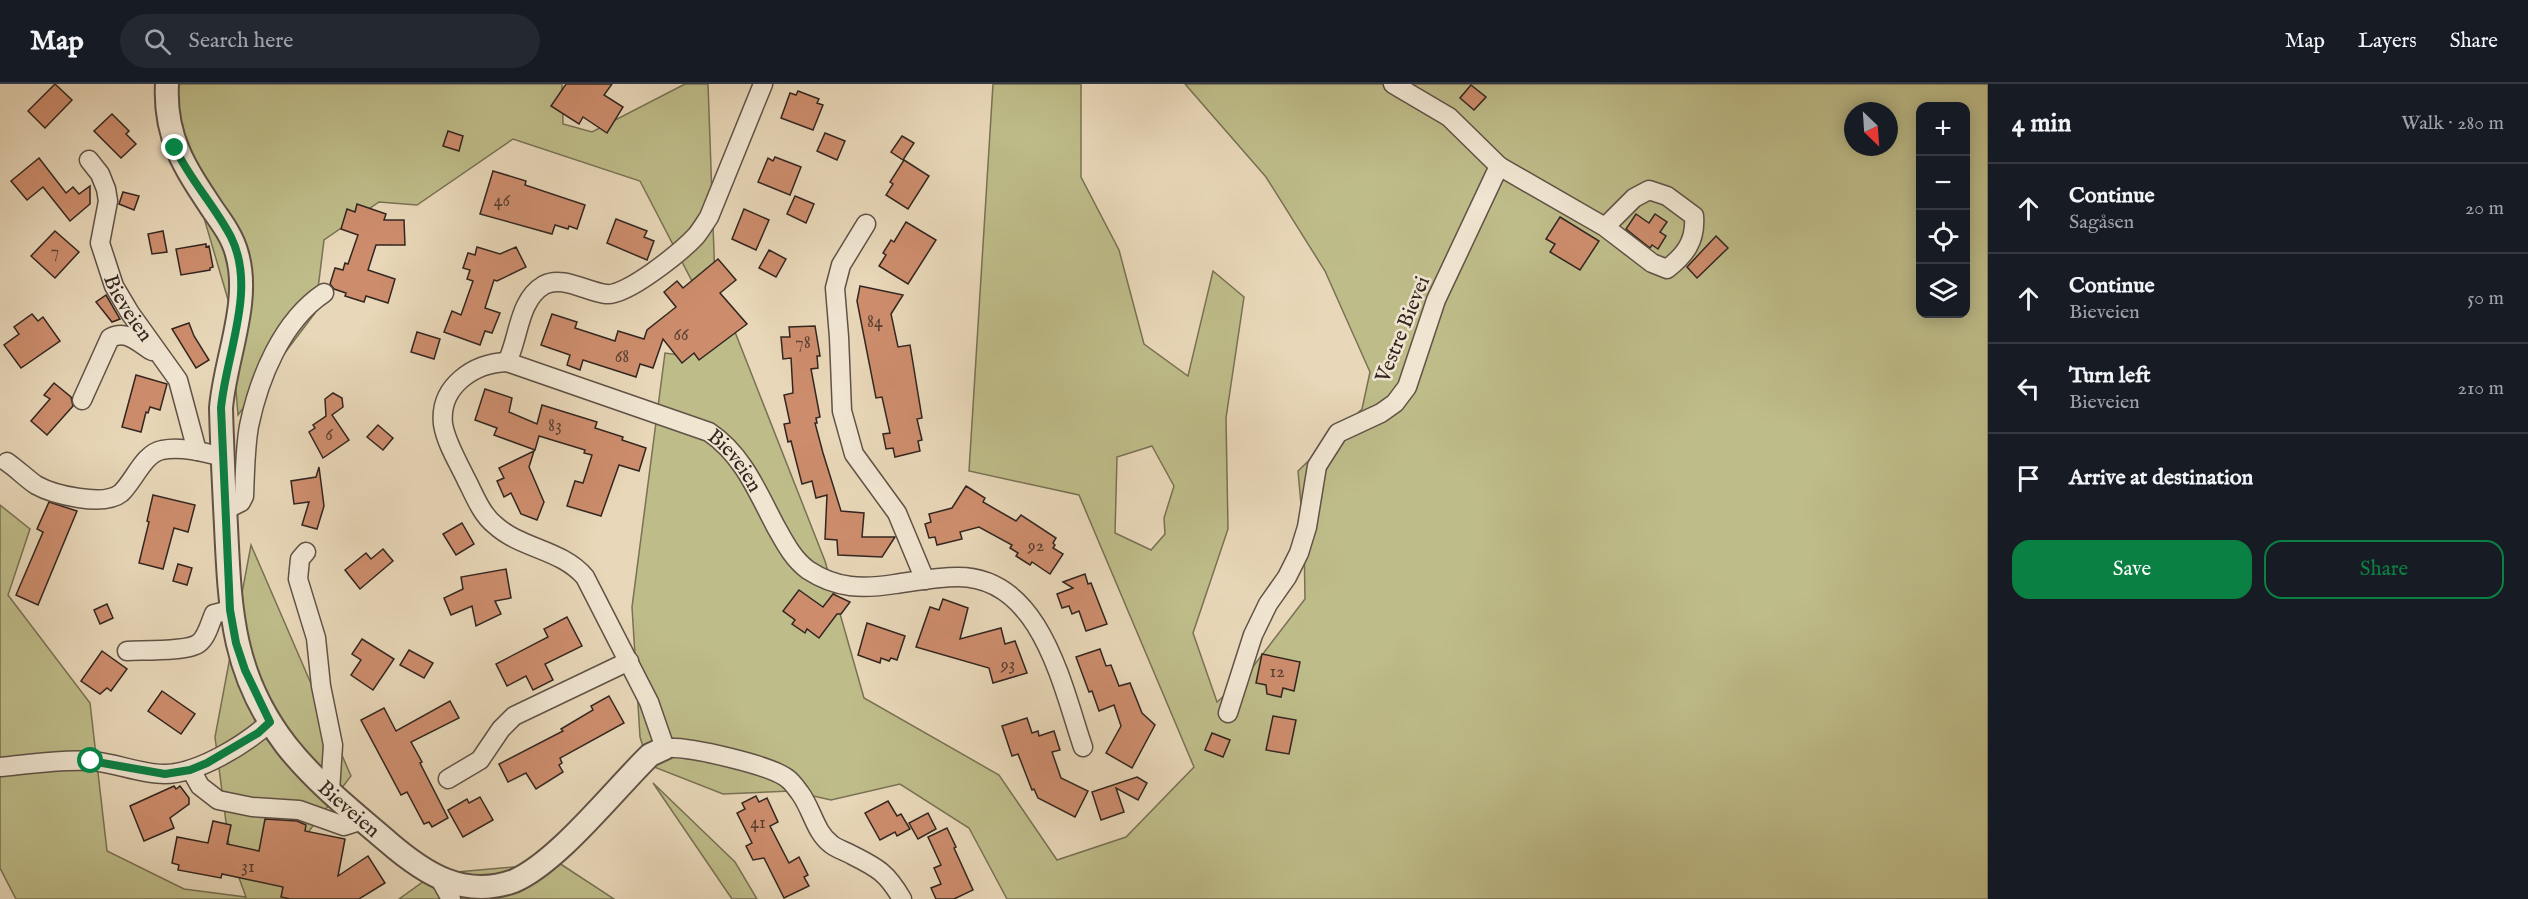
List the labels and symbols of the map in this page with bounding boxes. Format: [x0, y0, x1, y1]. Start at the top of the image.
north arrow [1844, 102, 1898, 156]
route end [161, 134, 187, 160]
house number: 46 [494, 190, 511, 213]
house number: 7 [51, 241, 59, 264]
street label: Bieveien [96, 272, 158, 347]
street label: Vestre Bievei [1369, 272, 1437, 388]
house number: 84 [867, 311, 883, 334]
house number: 66 [673, 324, 689, 347]
house number: 78 [795, 332, 811, 355]
house number: 68 [615, 346, 629, 369]
house number: 83 [548, 415, 562, 438]
house number: 6 [325, 424, 333, 447]
street label: Bieveien [701, 424, 768, 497]
house number: 92 [1027, 535, 1044, 558]
house number: 93 [1000, 654, 1015, 677]
house number: 12 [1269, 661, 1285, 684]
route start [77, 747, 103, 773]
street label: Bieveien [311, 775, 385, 844]
house number: 41 [750, 812, 766, 835]
house number: 31 [241, 856, 255, 879]

